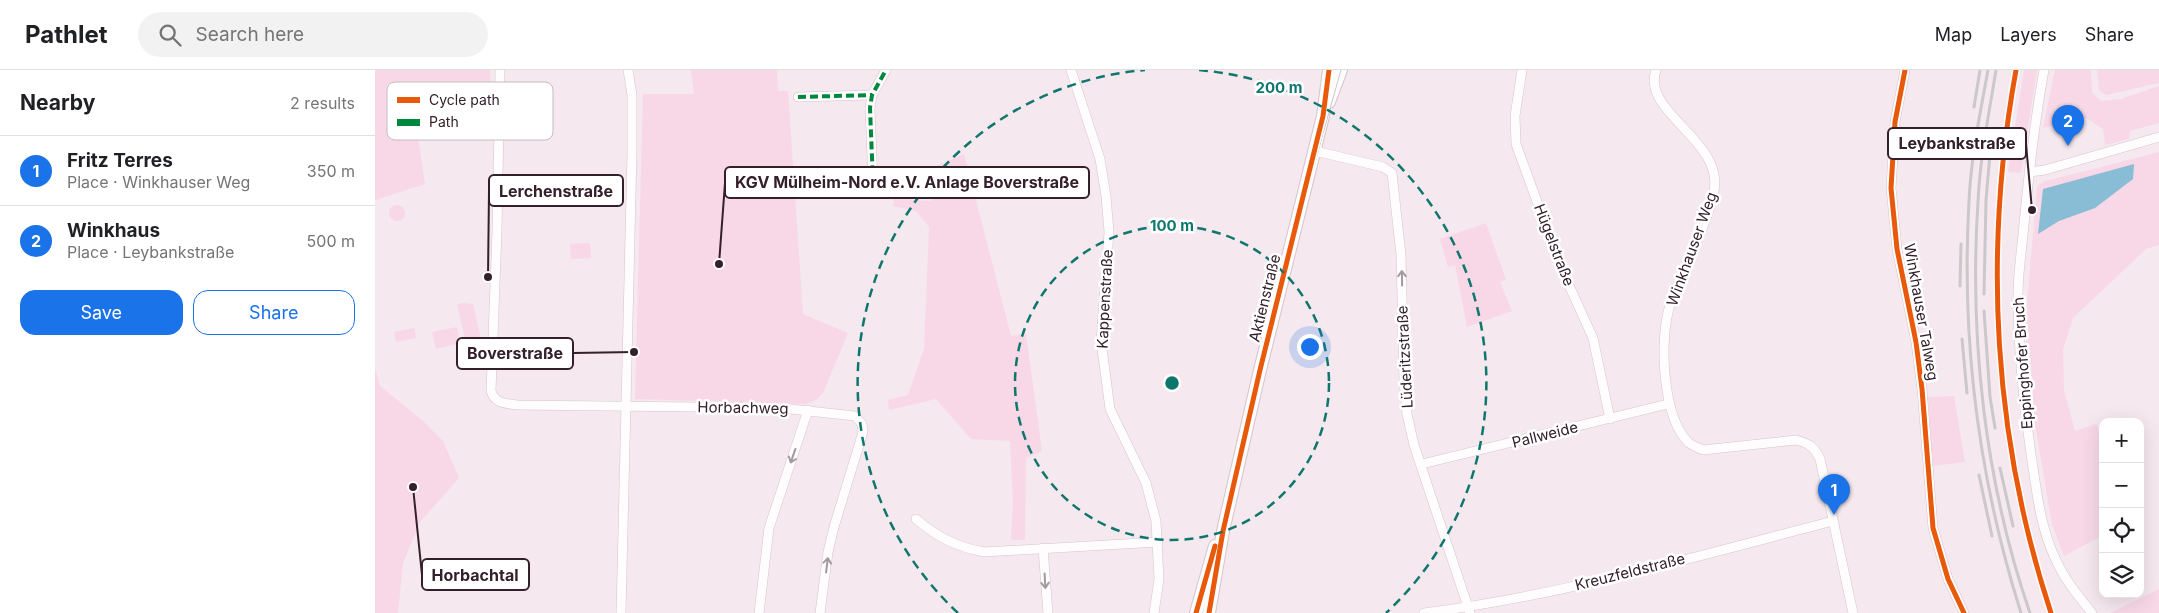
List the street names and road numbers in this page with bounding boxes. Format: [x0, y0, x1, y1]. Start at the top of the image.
street label: Winkhauser Weg [1662, 189, 1721, 309]
street label: Hügelstraße [1530, 201, 1579, 289]
street label: Winkhauser Talweg [1900, 242, 1943, 382]
street label: Kappenstraße [1092, 249, 1117, 349]
street label: Aktienstraße [1244, 252, 1285, 344]
street label: Eppinghofer Bruch [2008, 296, 2037, 430]
street label: Lüderitzstraße [1392, 305, 1417, 409]
street label: Horbachweg [697, 397, 789, 418]
street label: Pallweide [1510, 417, 1580, 452]
street label: Kreuzfeldstraße [1573, 549, 1687, 594]

